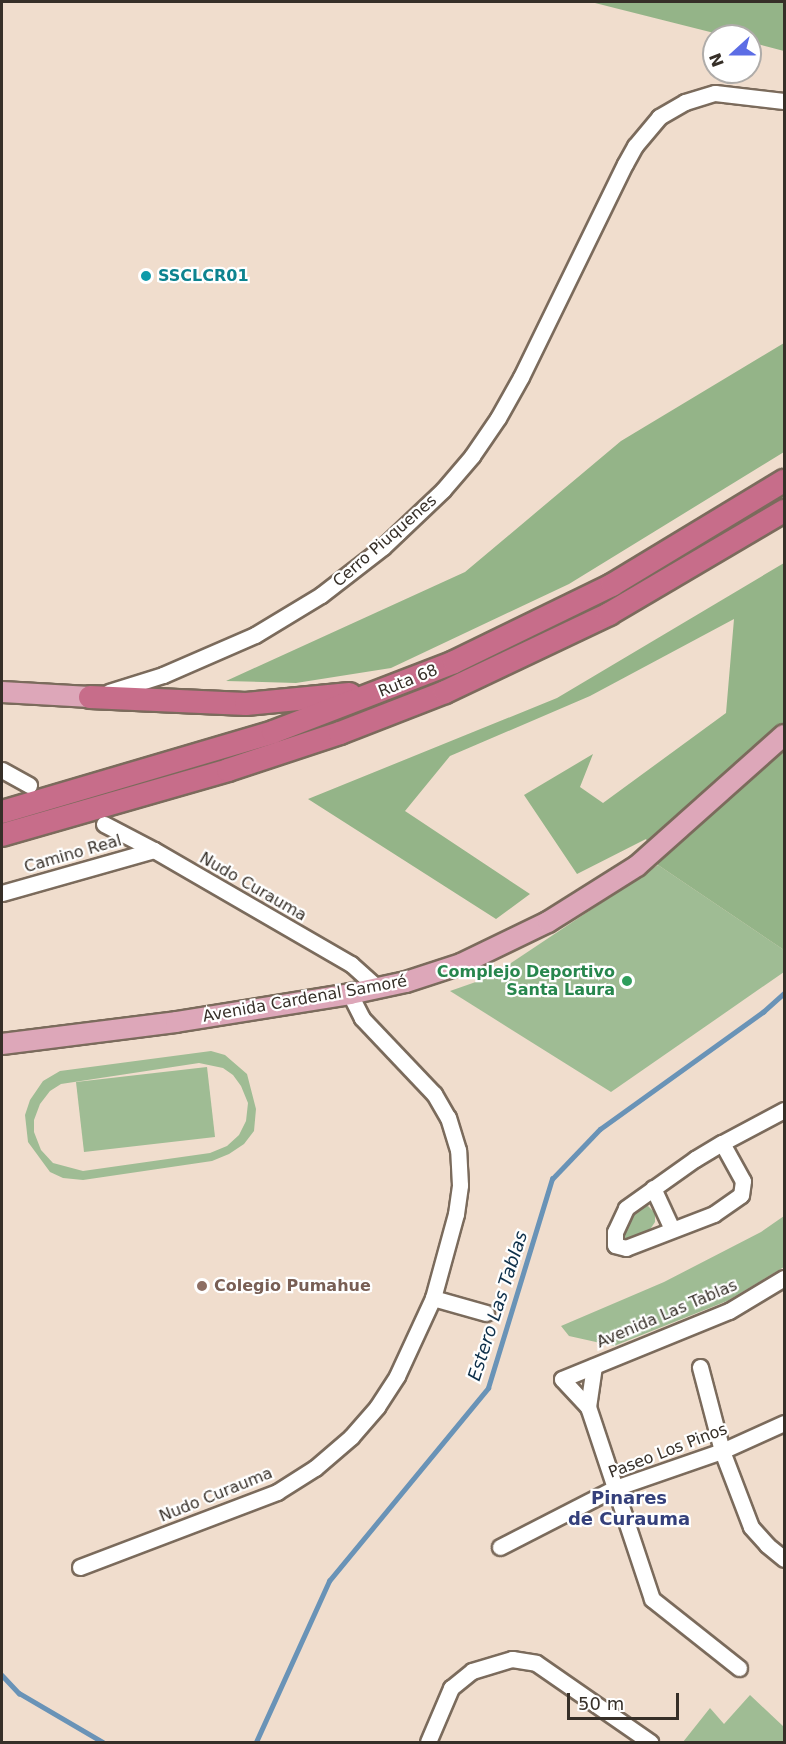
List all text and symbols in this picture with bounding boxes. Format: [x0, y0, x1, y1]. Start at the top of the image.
north arrow [702, 24, 762, 84]
text: N [705, 50, 728, 70]
place label: SSCLCR01 [158, 266, 249, 286]
marker: SSCLCR01 [139, 269, 153, 283]
street label: Cerro Piuquenes [329, 491, 441, 591]
street label: Ruta 68 [376, 660, 440, 702]
street label: Camino Real [22, 831, 124, 877]
street label: Nudo Curauma [196, 849, 310, 925]
place label: Complejo Deportivo Santa Laura [437, 962, 615, 1000]
street label: Avenida Cardenal Samoré [201, 972, 409, 1026]
marker: Complejo Deportivo Santa Laura [620, 974, 634, 988]
water label: Estero Las Tablas [464, 1228, 532, 1384]
place label: Colegio Pumahue [214, 1276, 371, 1296]
street label: Avenida Las Tablas [594, 1276, 740, 1352]
marker: Colegio Pumahue [195, 1279, 209, 1293]
street label: Paseo Los Pinos [606, 1420, 730, 1482]
street label: Nudo Curauma [157, 1464, 275, 1526]
district label: Pinares de Curauma [568, 1488, 690, 1530]
scale bar [570, 1681, 682, 1719]
text: 50 m [578, 1693, 624, 1714]

